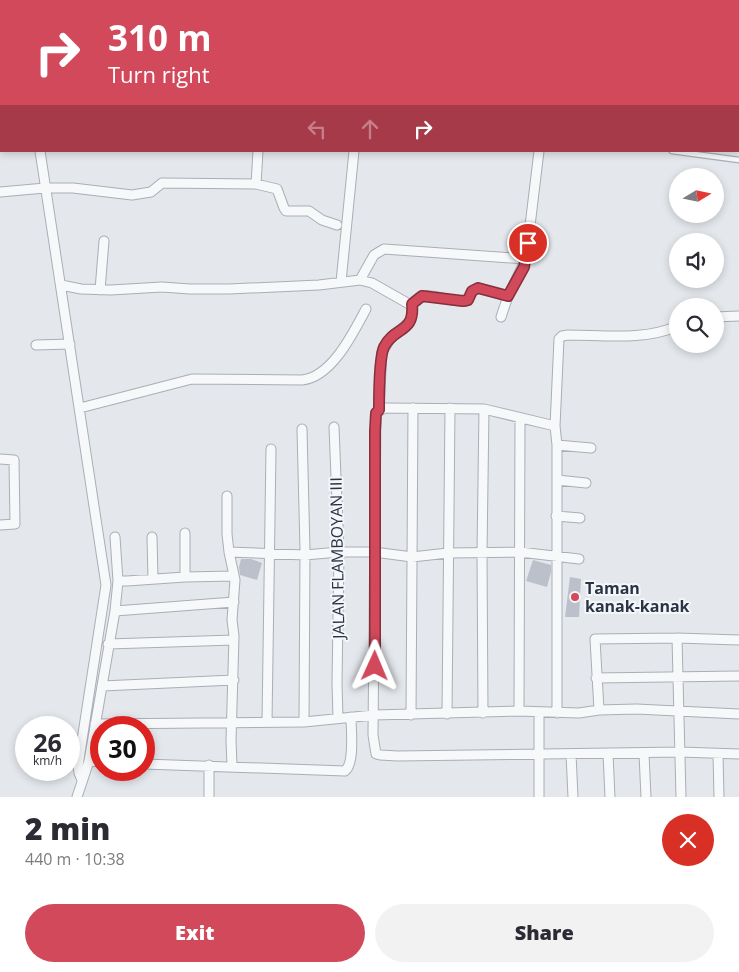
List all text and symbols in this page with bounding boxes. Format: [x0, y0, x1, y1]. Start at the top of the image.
text: 310 m [108, 14, 212, 61]
icon: right [25, 20, 90, 85]
text: Turn right [108, 59, 210, 89]
icon: left [303, 115, 331, 143]
icon: ahead [356, 115, 384, 143]
icon: right [409, 115, 437, 143]
north arrow [669, 168, 724, 222]
map controls [669, 168, 724, 353]
pin [507, 222, 549, 264]
icon: arrive [514, 229, 542, 257]
button: sound [669, 233, 724, 288]
button: search [669, 298, 724, 353]
street label: JALAN FLAMBOYAN III [325, 477, 349, 641]
place label: Taman kanak-kanak [585, 577, 690, 617]
marker: Taman kanak-kanak [569, 591, 581, 603]
position arrow [348, 639, 400, 691]
speed limit sign: 30 [90, 716, 155, 781]
text: 26 [33, 725, 62, 759]
text: km/h [33, 752, 62, 769]
text: 2 min [25, 808, 110, 849]
button: close [662, 814, 714, 866]
text: 440 m · 10:38 [25, 848, 125, 870]
button: Exit [25, 904, 365, 962]
button: Share [375, 904, 714, 962]

